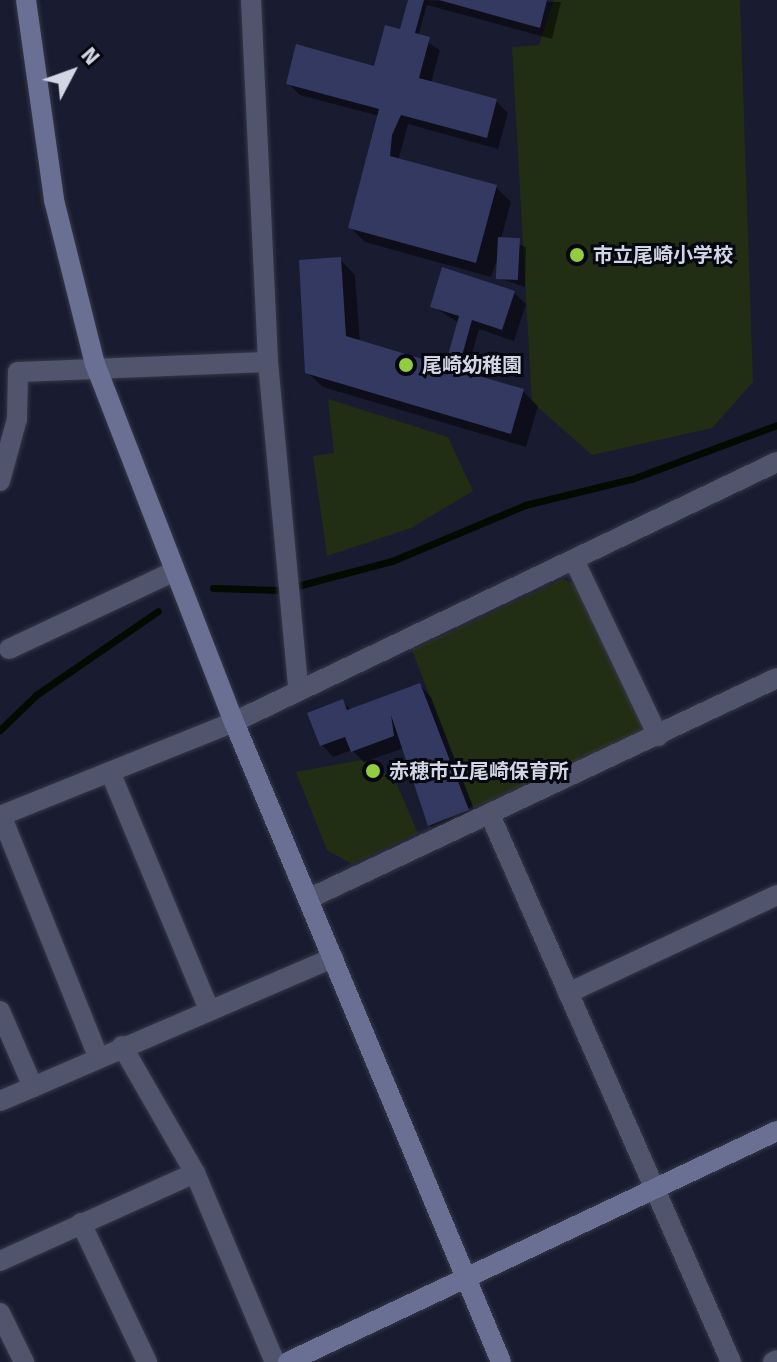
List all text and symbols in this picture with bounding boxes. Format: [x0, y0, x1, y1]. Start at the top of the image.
north arrow [32, 32, 112, 112]
text: N [76, 42, 105, 70]
place label: 市立尾崎小学校 [593, 243, 733, 267]
marker: 市立尾崎小学校 [568, 246, 586, 264]
place label: 尾崎幼稚園 [422, 353, 522, 377]
marker: 尾崎幼稚園 [397, 356, 415, 374]
place label: 赤穂市立尾崎保育所 [389, 759, 569, 783]
marker: 赤穂市立尾崎保育所 [364, 762, 382, 780]

